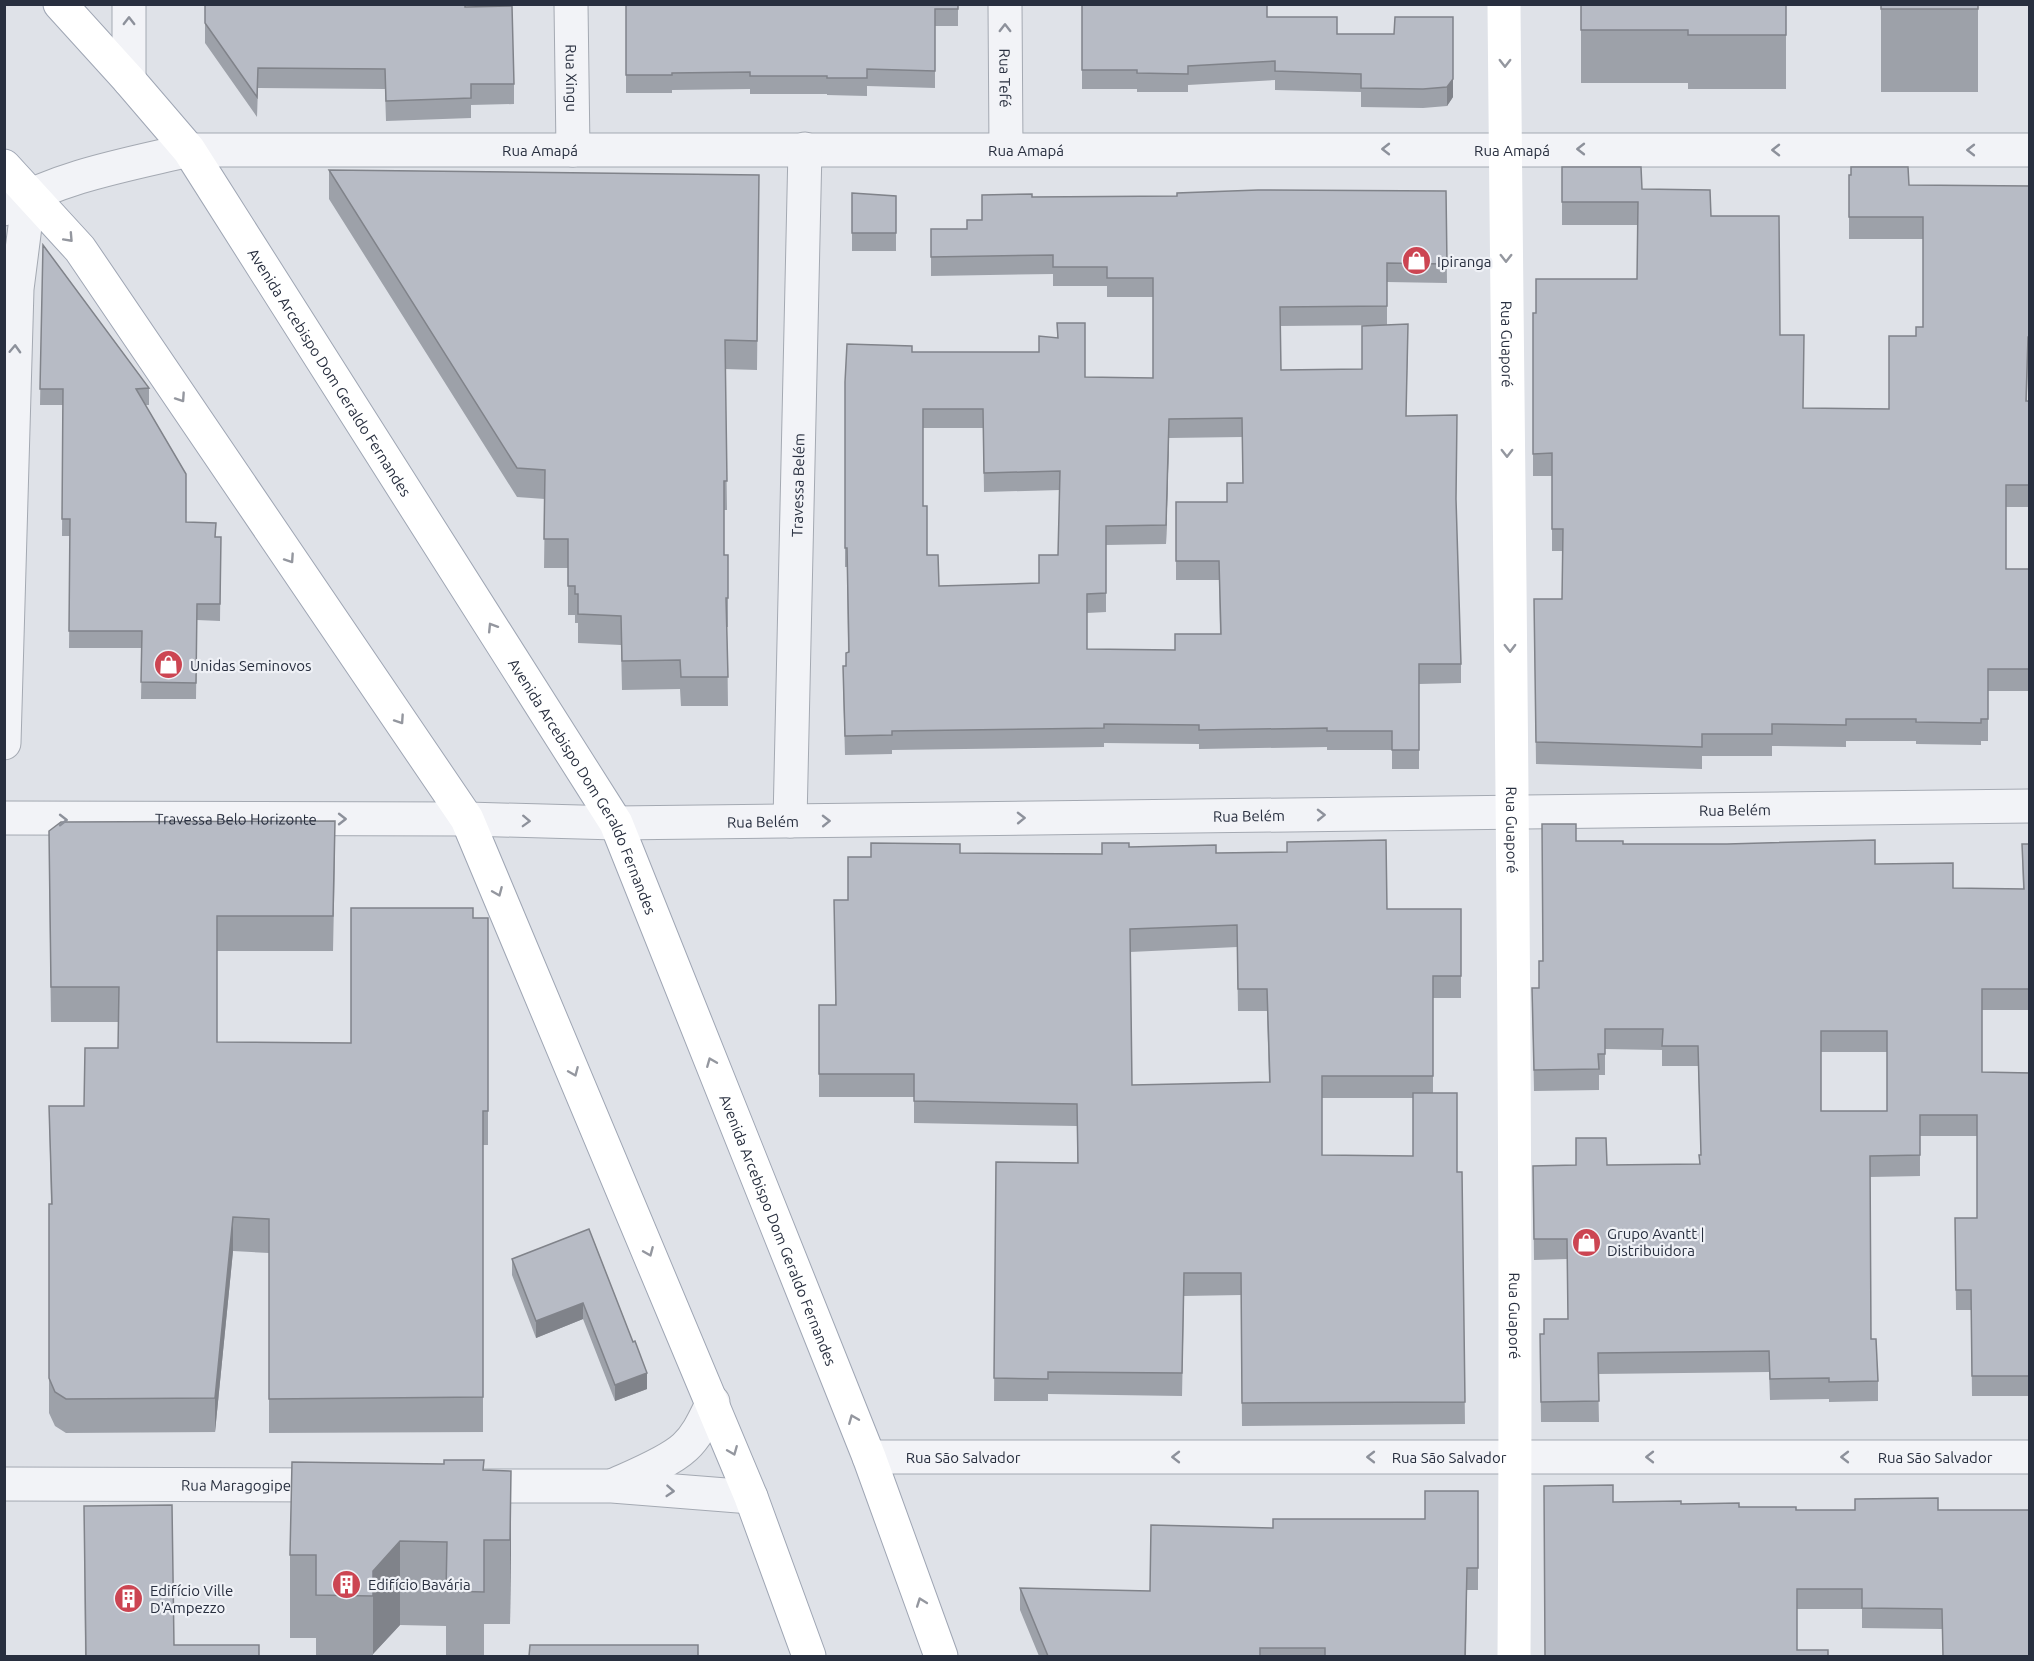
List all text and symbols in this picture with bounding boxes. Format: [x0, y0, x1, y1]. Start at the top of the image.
one-way arrow [123, 17, 135, 26]
one-way arrow [999, 23, 1011, 32]
street label: Rua Xingu [563, 44, 581, 112]
street label: Rua Tefé [997, 48, 1014, 108]
one-way arrow [1499, 58, 1511, 67]
street label: Rua Amapá [502, 142, 578, 159]
street label: Rua Amapá [988, 142, 1064, 159]
street label: Rua Amapá [1474, 142, 1550, 159]
one-way arrow [1382, 143, 1391, 155]
one-way arrow [1577, 143, 1586, 155]
one-way arrow [1772, 144, 1781, 156]
one-way arrow [1967, 144, 1976, 156]
one-way arrow [62, 231, 73, 242]
street label: Avenida Arcebispo Dom Geraldo Fernandes [245, 245, 415, 499]
shop icon: Ipiranga [1400, 245, 1432, 277]
place label: Ipiranga [1437, 253, 1492, 270]
one-way arrow [1500, 253, 1512, 262]
street label: Rua Guaporé [1498, 301, 1516, 388]
one-way arrow [9, 344, 22, 353]
one-way arrow [173, 391, 184, 402]
street label: Travessa Belém [788, 433, 807, 537]
one-way arrow [1501, 448, 1514, 457]
one-way arrow [283, 552, 294, 563]
one-way arrow [487, 623, 499, 633]
one-way arrow [1504, 643, 1516, 652]
shop icon: Unidas Seminovos [153, 649, 185, 681]
street label: Avenida Arcebispo Dom Geraldo Fernandes [505, 655, 660, 917]
place label: Unidas Seminovos [190, 657, 312, 674]
one-way arrow [393, 713, 404, 724]
street label: Rua Guaporé [1503, 786, 1521, 873]
street label: Rua Belém [1699, 801, 1771, 818]
street label: Rua Belém [1213, 806, 1285, 824]
one-way arrow [1316, 809, 1325, 821]
street label: Travessa Belo Horizonte [155, 810, 317, 827]
street label: Rua Belém [727, 812, 799, 830]
one-way arrow [1016, 812, 1025, 825]
one-way arrow [337, 813, 346, 825]
one-way arrow [58, 814, 67, 826]
one-way arrow [521, 814, 530, 827]
one-way arrow [821, 815, 830, 827]
one-way arrow [491, 886, 503, 897]
one-way arrow [706, 1057, 718, 1068]
one-way arrow [567, 1066, 579, 1077]
street label: Avenida Arcebispo Dom Geraldo Fernandes [717, 1092, 840, 1368]
place label: Grupo Avantt | Distribuidora [1607, 1225, 1705, 1259]
shop icon: Grupo Avantt | Distribuidora [1570, 1226, 1602, 1258]
one-way arrow [642, 1245, 654, 1256]
street label: Rua Guaporé [1506, 1273, 1523, 1359]
one-way arrow [848, 1414, 860, 1425]
one-way arrow [726, 1445, 738, 1456]
street label: Rua São Salvador [906, 1449, 1021, 1466]
street label: Rua São Salvador [1392, 1449, 1507, 1466]
street label: Rua São Salvador [1878, 1449, 1993, 1466]
one-way arrow [1172, 1451, 1181, 1463]
one-way arrow [1367, 1451, 1376, 1463]
one-way arrow [1646, 1451, 1655, 1463]
one-way arrow [1841, 1451, 1850, 1463]
street label: Rua Maragogipe [181, 1476, 291, 1493]
one-way arrow [666, 1484, 675, 1497]
building icon: Edifício Bavária [331, 1568, 363, 1600]
place label: Edifício Bavária [368, 1576, 471, 1593]
place label: Edifício Ville D'Ampezzo [150, 1582, 233, 1616]
building icon: Edifício Ville D'Ampezzo [113, 1583, 145, 1615]
one-way arrow [916, 1597, 929, 1607]

